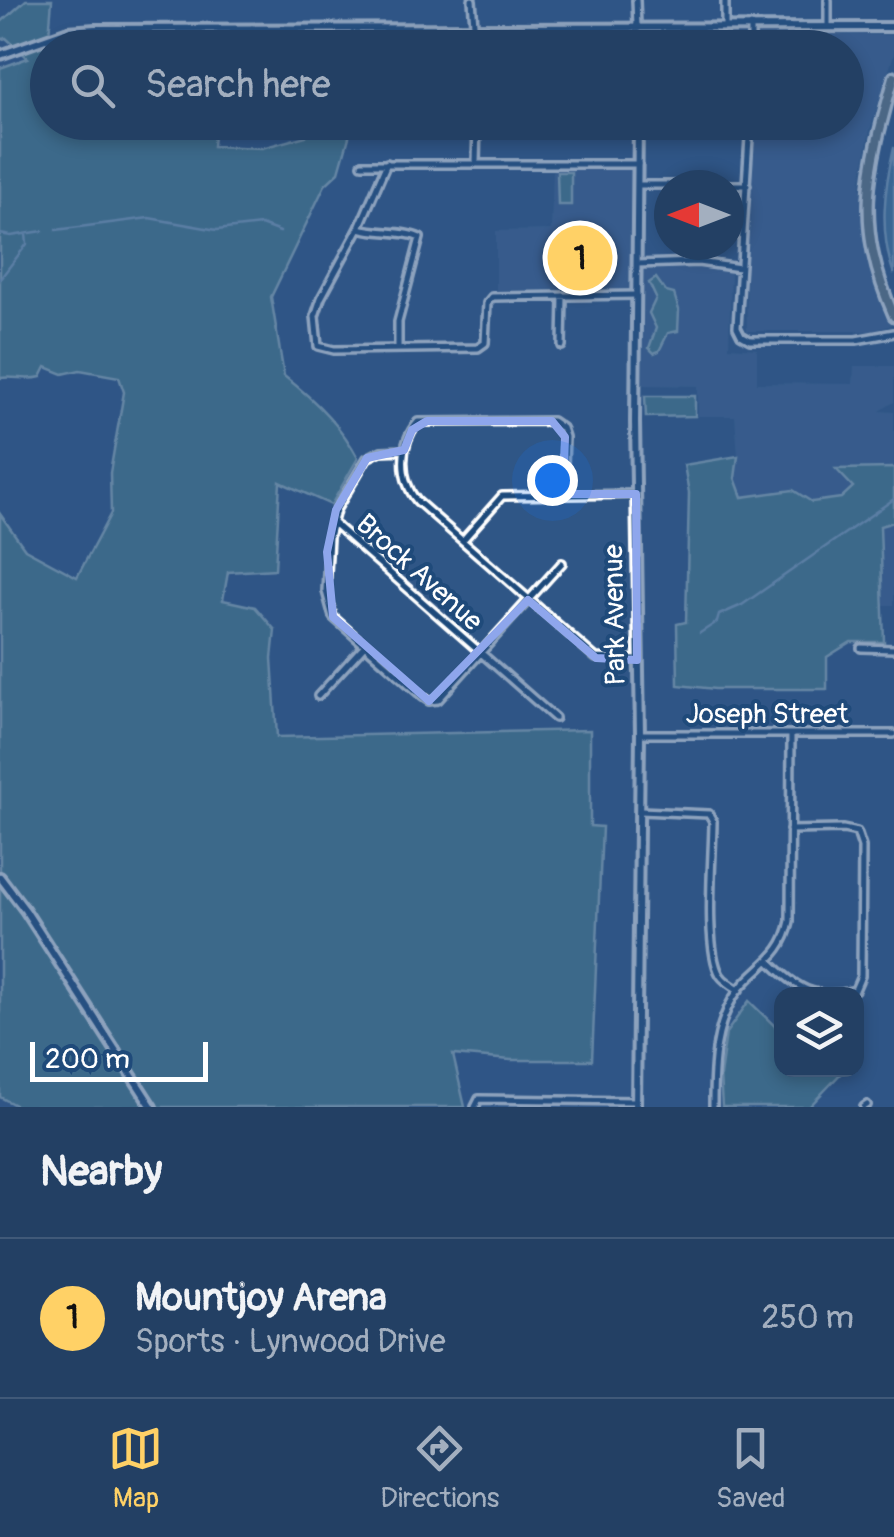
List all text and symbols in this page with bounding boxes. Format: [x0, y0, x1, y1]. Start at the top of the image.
search box [30, 30, 864, 140]
icon: search [65, 58, 120, 113]
text: Search here [145, 61, 331, 109]
north arrow [654, 170, 744, 260]
pin: 1 [548, 220, 612, 296]
your location [527, 455, 578, 506]
street label: Brock Avenue [348, 507, 490, 639]
street label: Park Avenue [596, 544, 634, 686]
street label: Joseph Street [685, 697, 849, 732]
map controls [774, 987, 864, 1077]
button: layers [774, 987, 864, 1077]
scale bar [30, 1037, 208, 1082]
text: 200 m [45, 1042, 130, 1077]
text: Nearby [40, 1146, 162, 1198]
text: Mountjoy Arena [135, 1274, 387, 1322]
text: 1 [66, 1298, 79, 1338]
text: 250 m [762, 1298, 854, 1338]
text: Sports · Lynwood Drive [135, 1322, 446, 1362]
tab: Map [108, 1421, 163, 1516]
tab: Directions [380, 1421, 499, 1516]
tab: Saved [716, 1421, 786, 1516]

